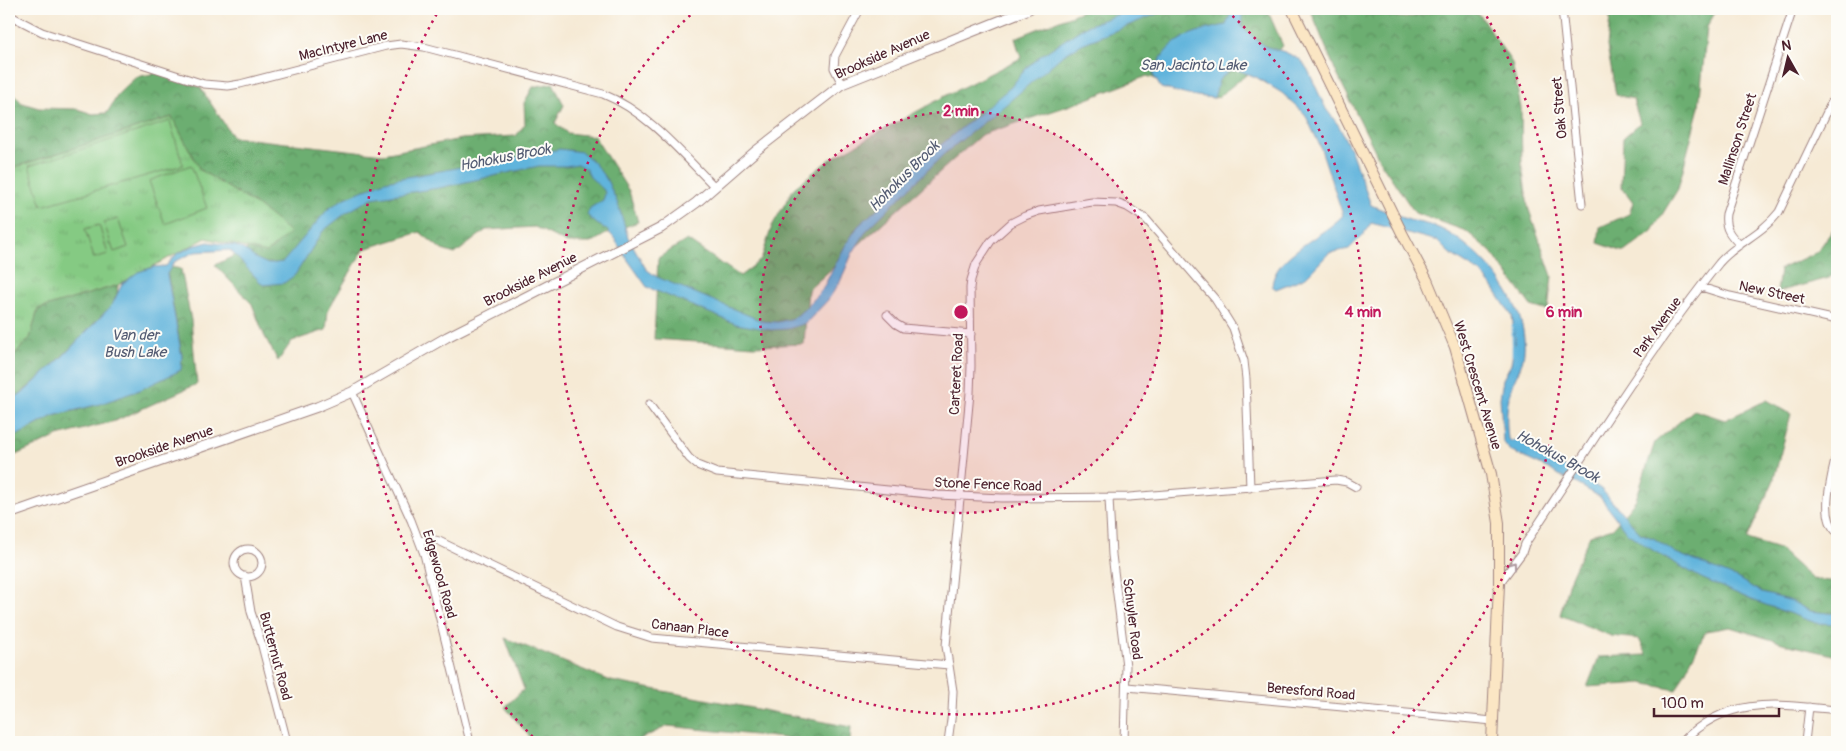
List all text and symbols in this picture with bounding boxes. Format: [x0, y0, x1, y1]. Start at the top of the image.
street label: MacIntyre Lane [297, 26, 389, 65]
street label: Brookside Avenue [832, 26, 932, 83]
north arrow [1764, 32, 1814, 82]
text: N [1780, 37, 1792, 55]
water label: San Jacinto Lake [1140, 56, 1248, 75]
street label: Oak Street [1548, 76, 1571, 140]
street label: Mallinson Street [1715, 91, 1760, 187]
text: 2 min [943, 102, 979, 121]
water label: Hohokus Brook [865, 136, 945, 216]
water label: Hohokus Brook [458, 139, 554, 176]
street label: Brookside Avenue [481, 249, 580, 310]
street label: New Street [1737, 277, 1807, 308]
street label: Park Avenue [1630, 294, 1685, 361]
centre of rings [952, 303, 970, 321]
text: 4 min [1345, 303, 1382, 322]
text: 6 min [1546, 303, 1583, 322]
street label: West Crescent Avenue [1450, 319, 1505, 452]
water label: Van der Bush Lake [104, 326, 168, 362]
street label: Carteret Road [946, 333, 967, 415]
street label: Brookside Avenue [113, 422, 215, 471]
water label: Hohokus Brook [1513, 426, 1604, 488]
street label: Stone Fence Road [934, 474, 1042, 495]
street label: Edgewood Road [419, 528, 460, 621]
one-way arrow [1507, 561, 1516, 571]
street label: Schuyler Road [1119, 577, 1146, 661]
street label: Butternut Road [256, 610, 296, 702]
street label: Canaan Place [650, 615, 730, 642]
street label: Beresford Road [1266, 679, 1356, 704]
scale bar [1654, 686, 1778, 718]
text: 100 m [1661, 694, 1704, 713]

